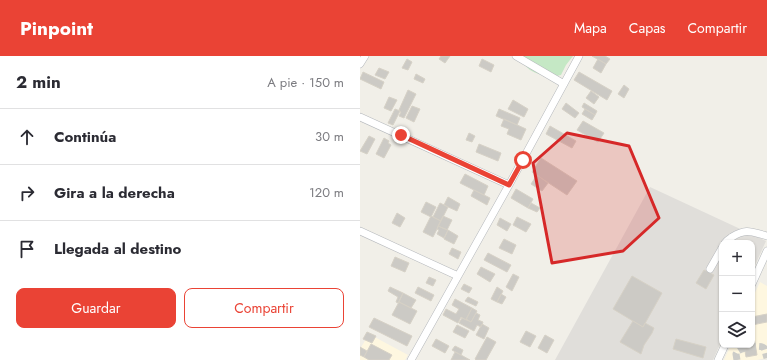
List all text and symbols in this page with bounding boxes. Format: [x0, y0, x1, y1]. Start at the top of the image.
text: Pinpoint [20, 15, 93, 42]
text: Mapa [574, 18, 607, 38]
text: Capas [629, 18, 666, 38]
text: Compartir [688, 18, 747, 38]
text: 2 min [16, 70, 61, 94]
text: A pie · 150 m [267, 73, 344, 92]
icon: ahead [16, 126, 38, 148]
text: Continúa [54, 126, 116, 148]
route end [392, 126, 410, 144]
text: 30 m [315, 127, 344, 146]
route start [514, 151, 532, 169]
icon: right [16, 182, 38, 204]
text: Gira a la derecha [54, 182, 175, 204]
text: 120 m [309, 183, 344, 202]
icon: arrive [16, 238, 38, 260]
text: Llegada al destino [54, 238, 181, 260]
map controls [719, 240, 755, 348]
button: + [719, 240, 755, 276]
button: − [719, 276, 755, 312]
button: Guardar [16, 288, 176, 328]
button: Compartir [184, 288, 344, 328]
button: layers [719, 312, 755, 348]

